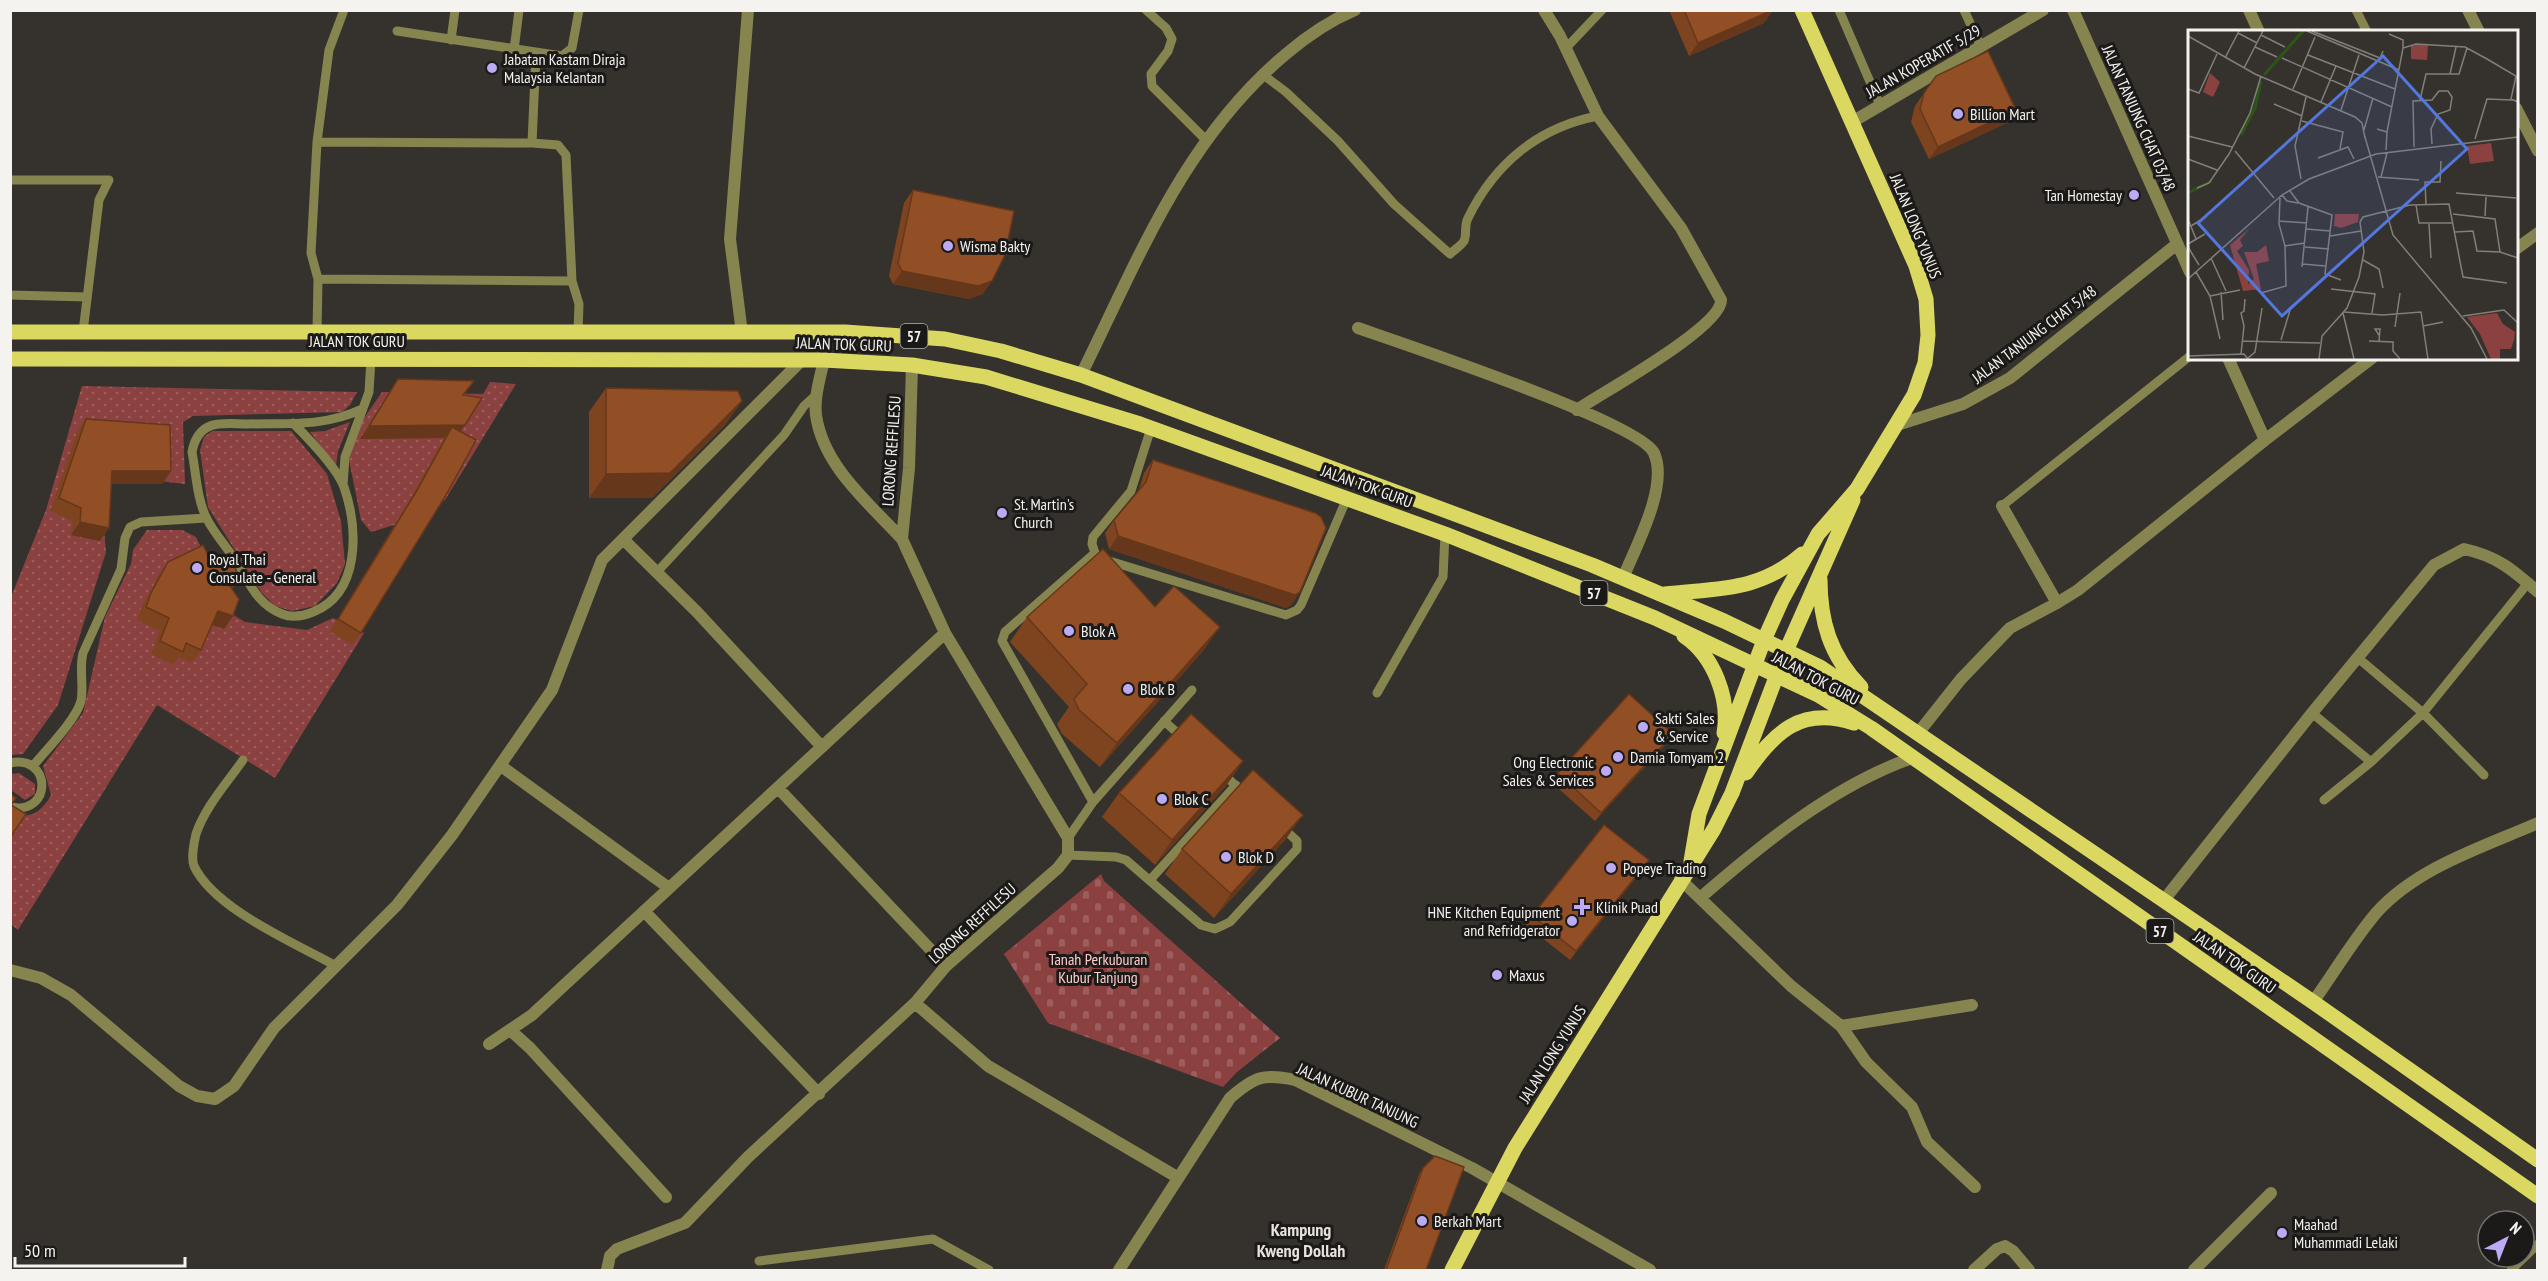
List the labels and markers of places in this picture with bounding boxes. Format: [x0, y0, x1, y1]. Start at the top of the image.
place label: Jabatan Kastam Diraja Malaysia Kelantan [503, 49, 625, 87]
marker: Jabatan Kastam Diraja Malaysia Kelantan [485, 61, 499, 75]
place label: Billion Mart [1970, 104, 2036, 124]
marker: Billion Mart [1951, 107, 1965, 121]
place label: Tan Homestay [2045, 185, 2122, 205]
marker: Tan Homestay [2127, 188, 2141, 202]
place label: Wisma Bakty [960, 236, 1030, 256]
marker: Wisma Bakty [941, 239, 955, 253]
place label: St. Martin's Church [1014, 494, 1074, 532]
marker: St. Martin's Church [995, 506, 1009, 520]
place label: Royal Thai Consulate - General [209, 549, 316, 587]
marker: Royal Thai Consulate - General [190, 561, 204, 575]
place label: Blok A [1081, 621, 1116, 641]
marker: Blok A [1062, 624, 1076, 638]
place label: Blok B [1140, 679, 1175, 699]
marker: Blok B [1121, 682, 1135, 696]
place label: Sakti Sales & Service [1655, 708, 1715, 746]
marker: Sakti Sales & Service [1636, 720, 1650, 734]
place label: Damia Tomyam 2 [1630, 747, 1724, 767]
marker: Damia Tomyam 2 [1611, 750, 1625, 764]
place label: Ong Electronic Sales & Services [1503, 752, 1594, 790]
marker: Ong Electronic Sales & Services [1599, 764, 1613, 778]
place label: Blok C [1174, 789, 1209, 809]
marker: Blok C [1155, 792, 1169, 806]
place label: Blok D [1238, 847, 1274, 867]
marker: Blok D [1219, 850, 1233, 864]
place label: Popeye Trading [1623, 858, 1706, 878]
marker: Popeye Trading [1604, 861, 1618, 875]
place label: Klinik Puad [1596, 897, 1658, 917]
marker: Klinik Puad [1573, 898, 1591, 916]
place label: HNE Kitchen Equipment and Refridgerator [1428, 902, 1561, 940]
marker: HNE Kitchen Equipment and Refridgerator [1565, 914, 1579, 928]
place label: Maxus [1509, 965, 1545, 985]
marker: Maxus [1490, 968, 1504, 982]
place label: Berkah Mart [1434, 1211, 1502, 1231]
marker: Berkah Mart [1415, 1214, 1429, 1228]
place label: Maahad Muhammadi Lelaki [2294, 1214, 2398, 1252]
marker: Maahad Muhammadi Lelaki [2275, 1226, 2289, 1240]

